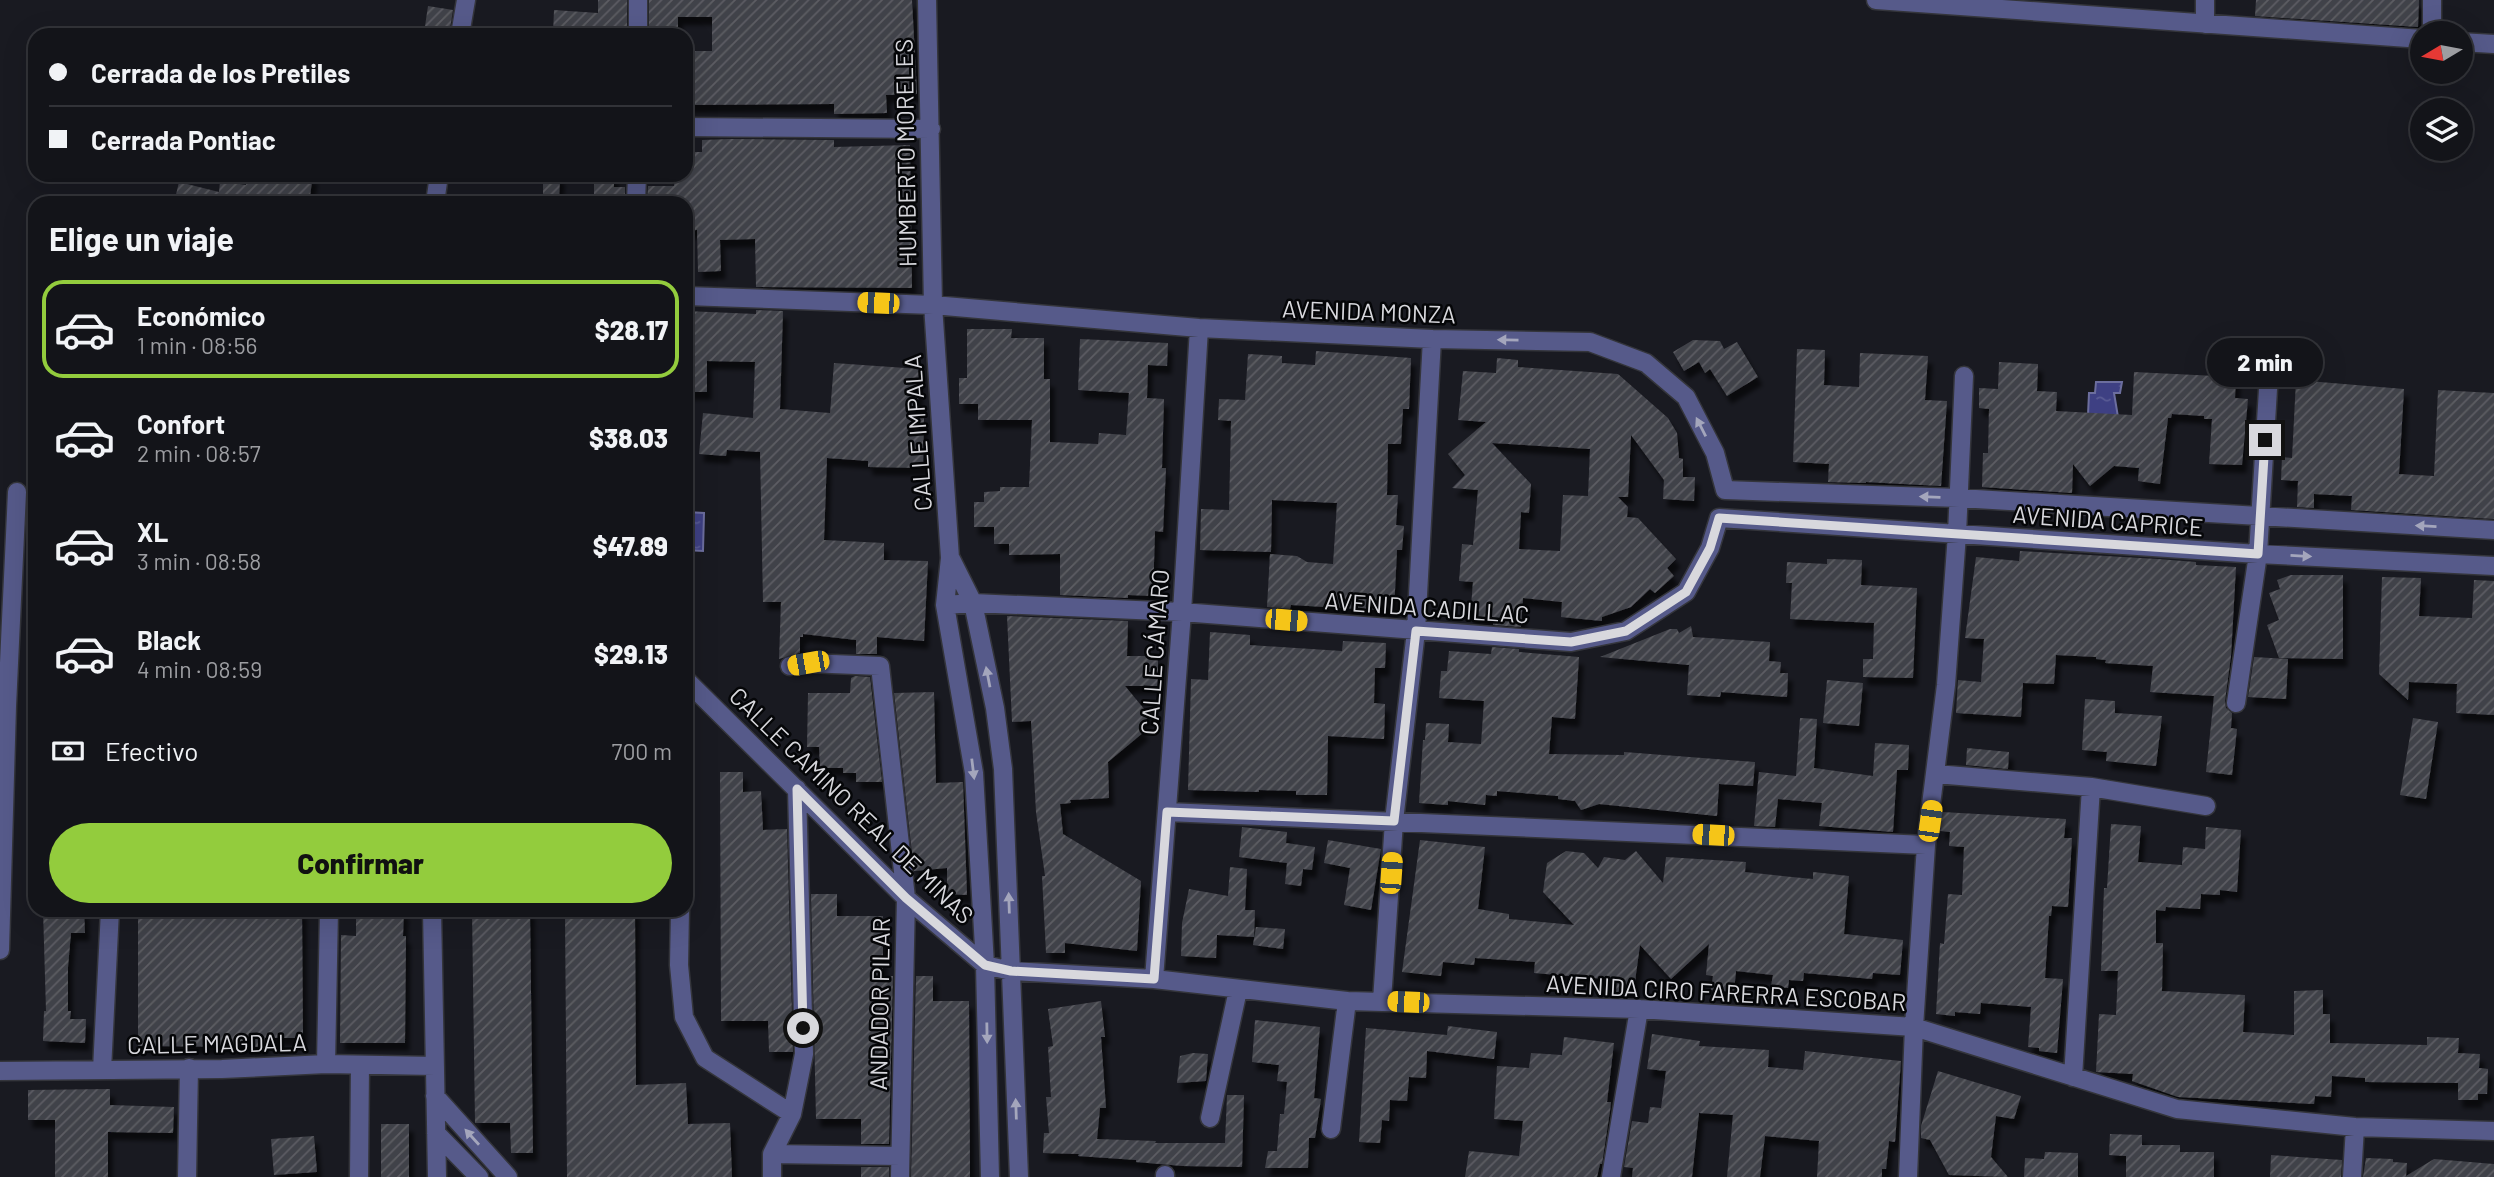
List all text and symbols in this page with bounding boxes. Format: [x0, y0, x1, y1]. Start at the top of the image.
north arrow [2410, 21, 2473, 84]
map controls [2410, 21, 2473, 161]
street label: HUMBERTO MORELES [889, 39, 921, 267]
text: Cerrada de los Pretiles [91, 57, 350, 88]
button: layers [2410, 98, 2473, 161]
text: Cerrada Pontiac [91, 124, 276, 155]
text: Elige un viaje [49, 219, 234, 257]
car [857, 292, 900, 314]
street label: AVENIDA MONZA [1282, 293, 1456, 329]
icon: car [53, 298, 116, 361]
text: Económico [137, 300, 266, 331]
text: $28.17 [595, 314, 668, 345]
text: 1 min · 08:56 [137, 331, 257, 359]
one-way arrow [1497, 335, 1519, 346]
callout: 2 min [2207, 338, 2323, 388]
text: 2 min [2237, 348, 2293, 376]
street label: CALLE IMPALA [897, 354, 937, 512]
icon: car [53, 406, 116, 469]
text: Confort [137, 408, 225, 439]
one-way arrow [1696, 417, 1707, 437]
text: $38.03 [589, 422, 668, 453]
route end [2249, 424, 2281, 456]
text: 2 min · 08:57 [137, 439, 261, 467]
one-way arrow [1919, 491, 1941, 502]
street label: AVENIDA CAPRICE [2012, 499, 2204, 541]
icon: car [53, 514, 116, 577]
text: XL [137, 516, 168, 547]
one-way arrow [2415, 521, 2437, 532]
text: $47.89 [593, 530, 668, 561]
text: 3 min · 08:58 [137, 547, 261, 575]
one-way arrow [2290, 551, 2312, 562]
street label: CALLE CÁMARO [1134, 568, 1174, 736]
street label: AVENIDA CADILLAC [1324, 585, 1530, 629]
car [1265, 608, 1308, 632]
icon: car [53, 622, 116, 685]
text: Black [137, 624, 201, 655]
text: $29.13 [594, 638, 668, 669]
car [786, 649, 831, 677]
text: 4 min · 08:59 [137, 655, 262, 683]
one-way arrow [983, 666, 994, 688]
street label: CALLE CAMINO REAL DE MINAS [724, 681, 980, 929]
icon: cash [49, 732, 87, 770]
text: Efectivo [105, 735, 198, 766]
text: 700 m [612, 737, 672, 765]
one-way arrow [968, 758, 979, 780]
car [1917, 799, 1944, 843]
button: Confirmar [49, 823, 672, 903]
car [1692, 823, 1735, 847]
car [1380, 851, 1403, 895]
one-way arrow [1004, 892, 1015, 914]
street label: ANDADOR PILAR [863, 917, 895, 1091]
street label: AVENIDA CIRO FARERRA ESCOBAR [1545, 968, 1907, 1016]
car [1387, 991, 1430, 1013]
route start [787, 1012, 819, 1044]
one-way arrow [981, 1022, 993, 1044]
street label: CALLE MAGDALA [127, 1027, 307, 1059]
one-way arrow [1011, 1098, 1022, 1120]
one-way arrow [464, 1128, 480, 1146]

